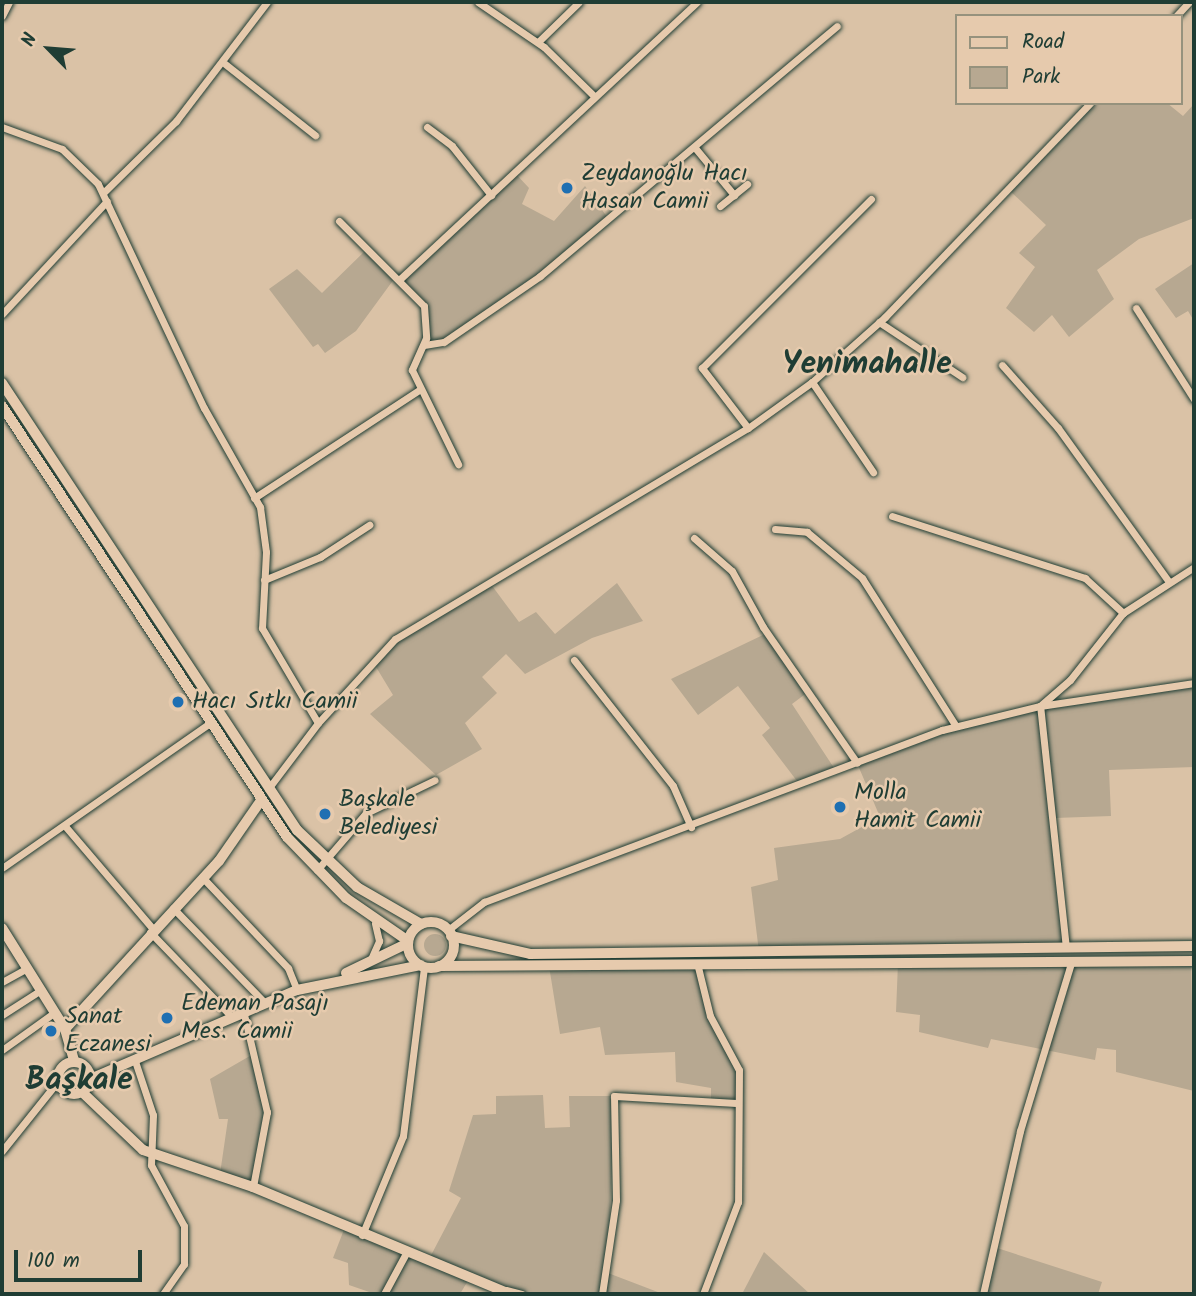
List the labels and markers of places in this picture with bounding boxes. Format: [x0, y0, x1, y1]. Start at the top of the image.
place label: Zeydanoğlu Hacı Hasan Camii [581, 160, 747, 216]
marker: Zeydanoğlu Hacı Hasan Camii [559, 180, 575, 196]
place label: Hacı Sıtkı Camii [192, 688, 357, 716]
marker: Hacı Sıtkı Camii [170, 694, 186, 710]
place label: Molla Hamit Camii [854, 779, 981, 835]
place label: Başkale Belediyesi [339, 786, 437, 842]
marker: Molla Hamit Camii [832, 799, 848, 815]
marker: Başkale Belediyesi [317, 806, 333, 822]
place label: Edeman Pasajı Mes. Camii [181, 990, 329, 1046]
place label: Sanat Eczanesi [65, 1003, 151, 1059]
marker: Edeman Pasajı Mes. Camii [159, 1010, 175, 1026]
marker: Sanat Eczanesi [43, 1023, 59, 1039]

